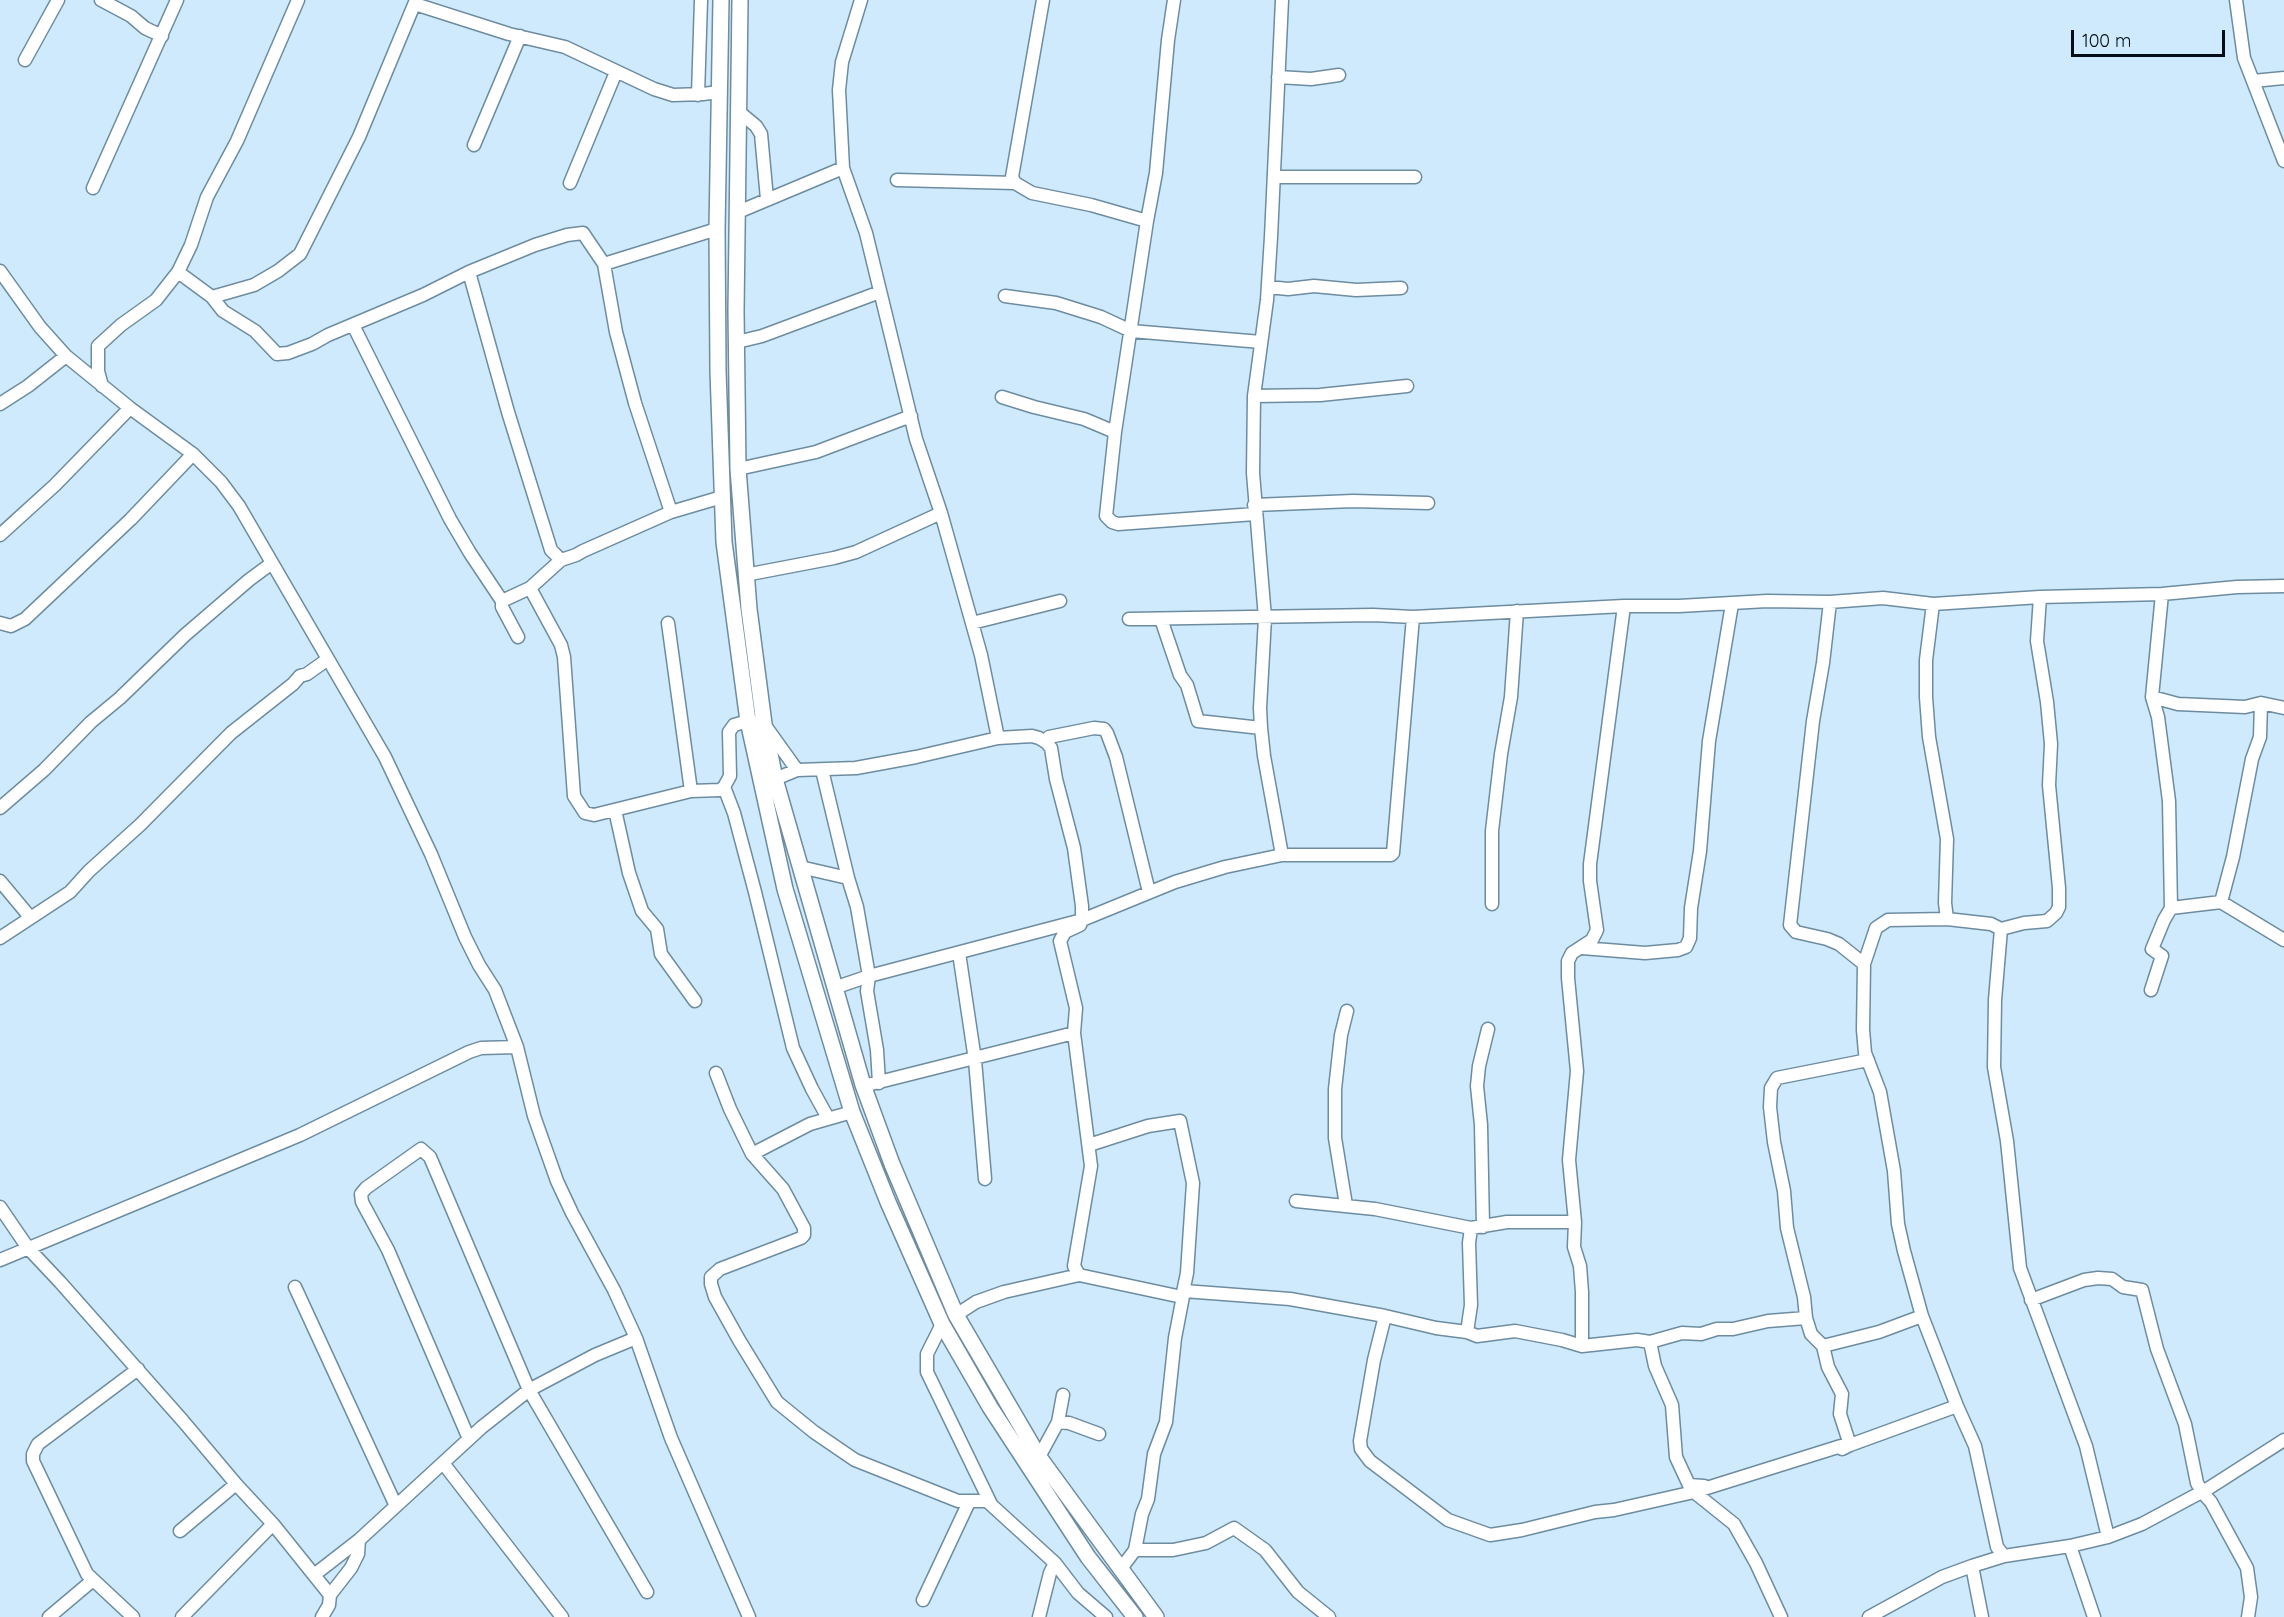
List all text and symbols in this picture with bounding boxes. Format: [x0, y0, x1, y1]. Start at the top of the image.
scale bar [2074, 18, 2228, 56]
text: 100 m [2082, 29, 2131, 52]

